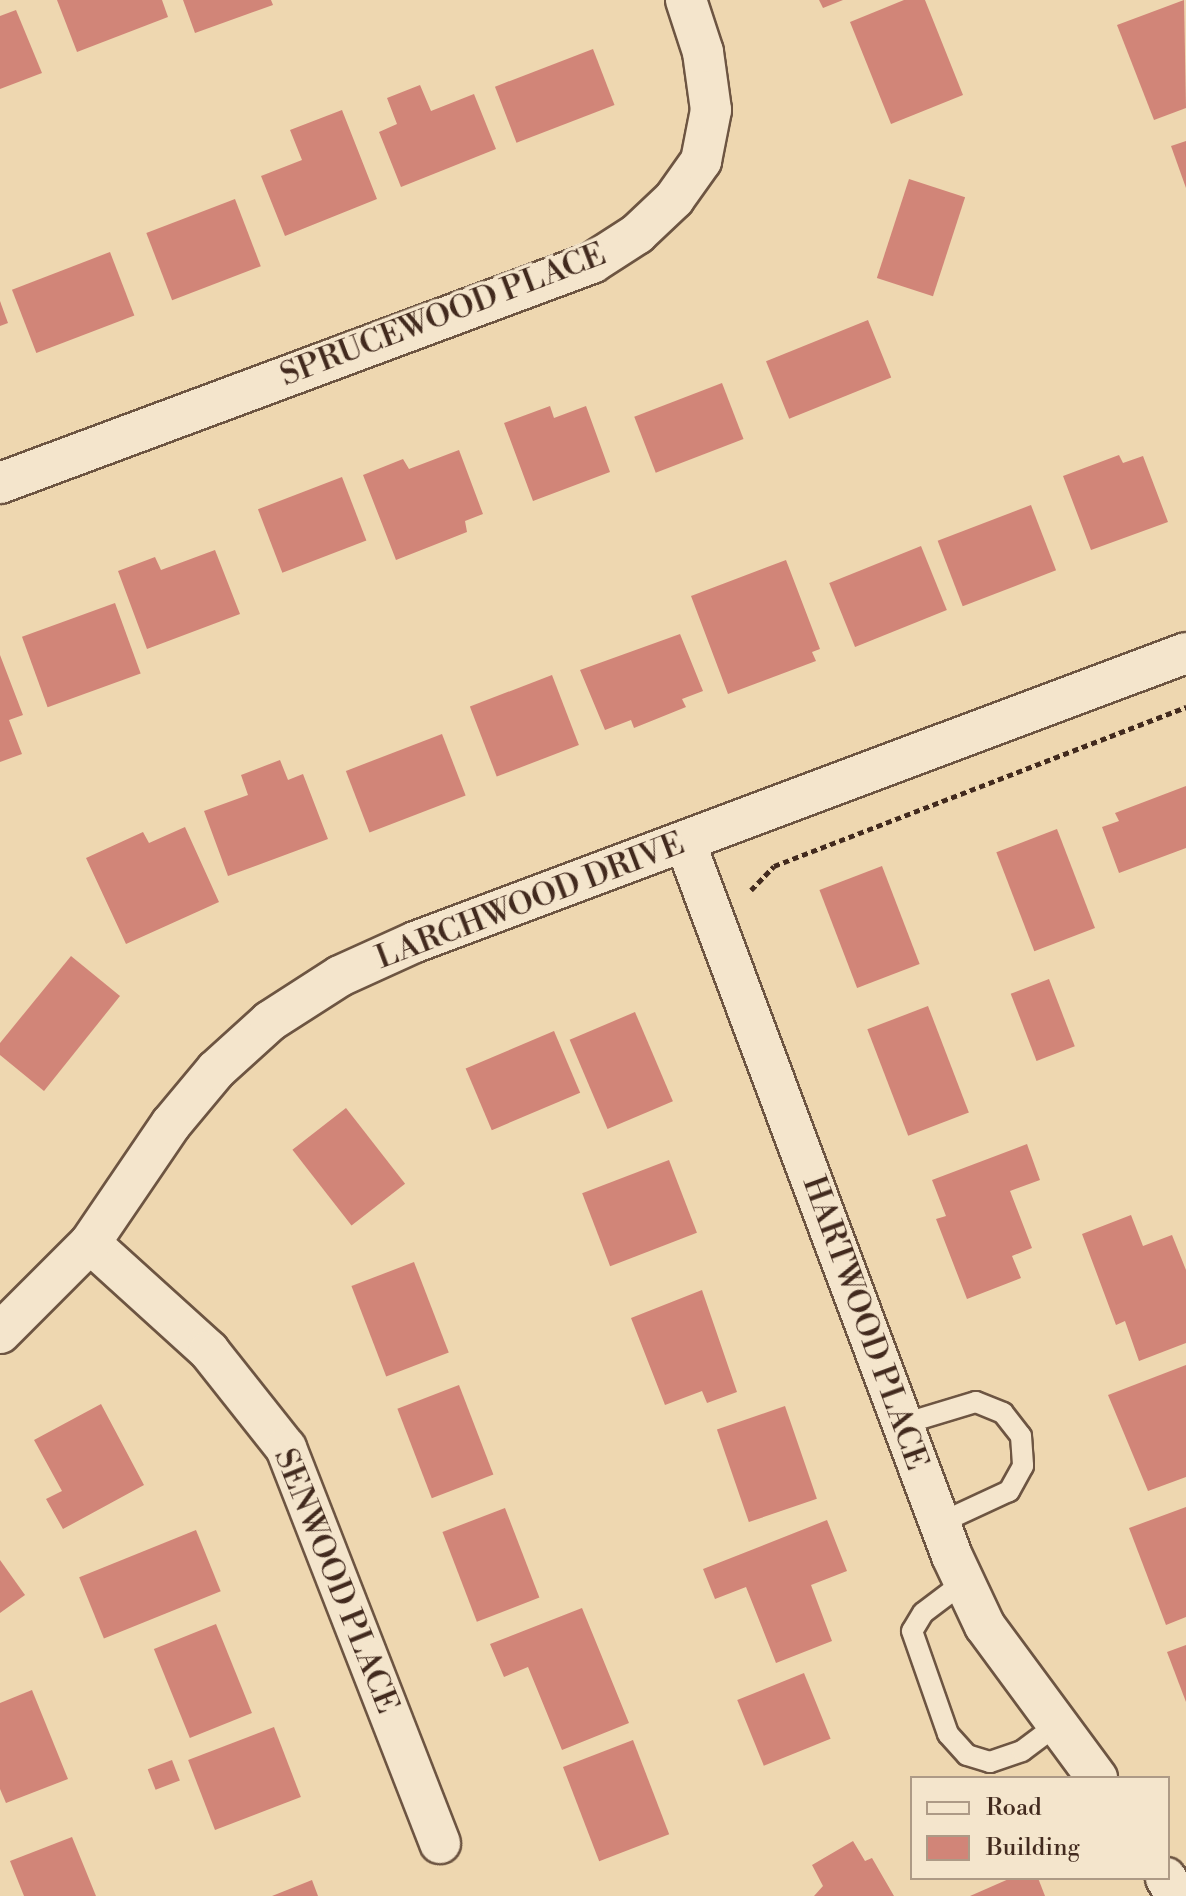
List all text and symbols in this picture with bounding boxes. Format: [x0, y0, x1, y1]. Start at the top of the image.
street label: SPRUCEWOOD PLACE [275, 235, 611, 395]
street label: LARCHWOOD DRIVE [370, 824, 690, 978]
street label: HARTWOOD PLACE [794, 1171, 936, 1475]
street label: SENWOOD PLACE [265, 1443, 407, 1719]
legend [910, 1776, 1170, 1880]
text: Road [986, 1793, 1042, 1823]
text: Building [986, 1833, 1080, 1863]

